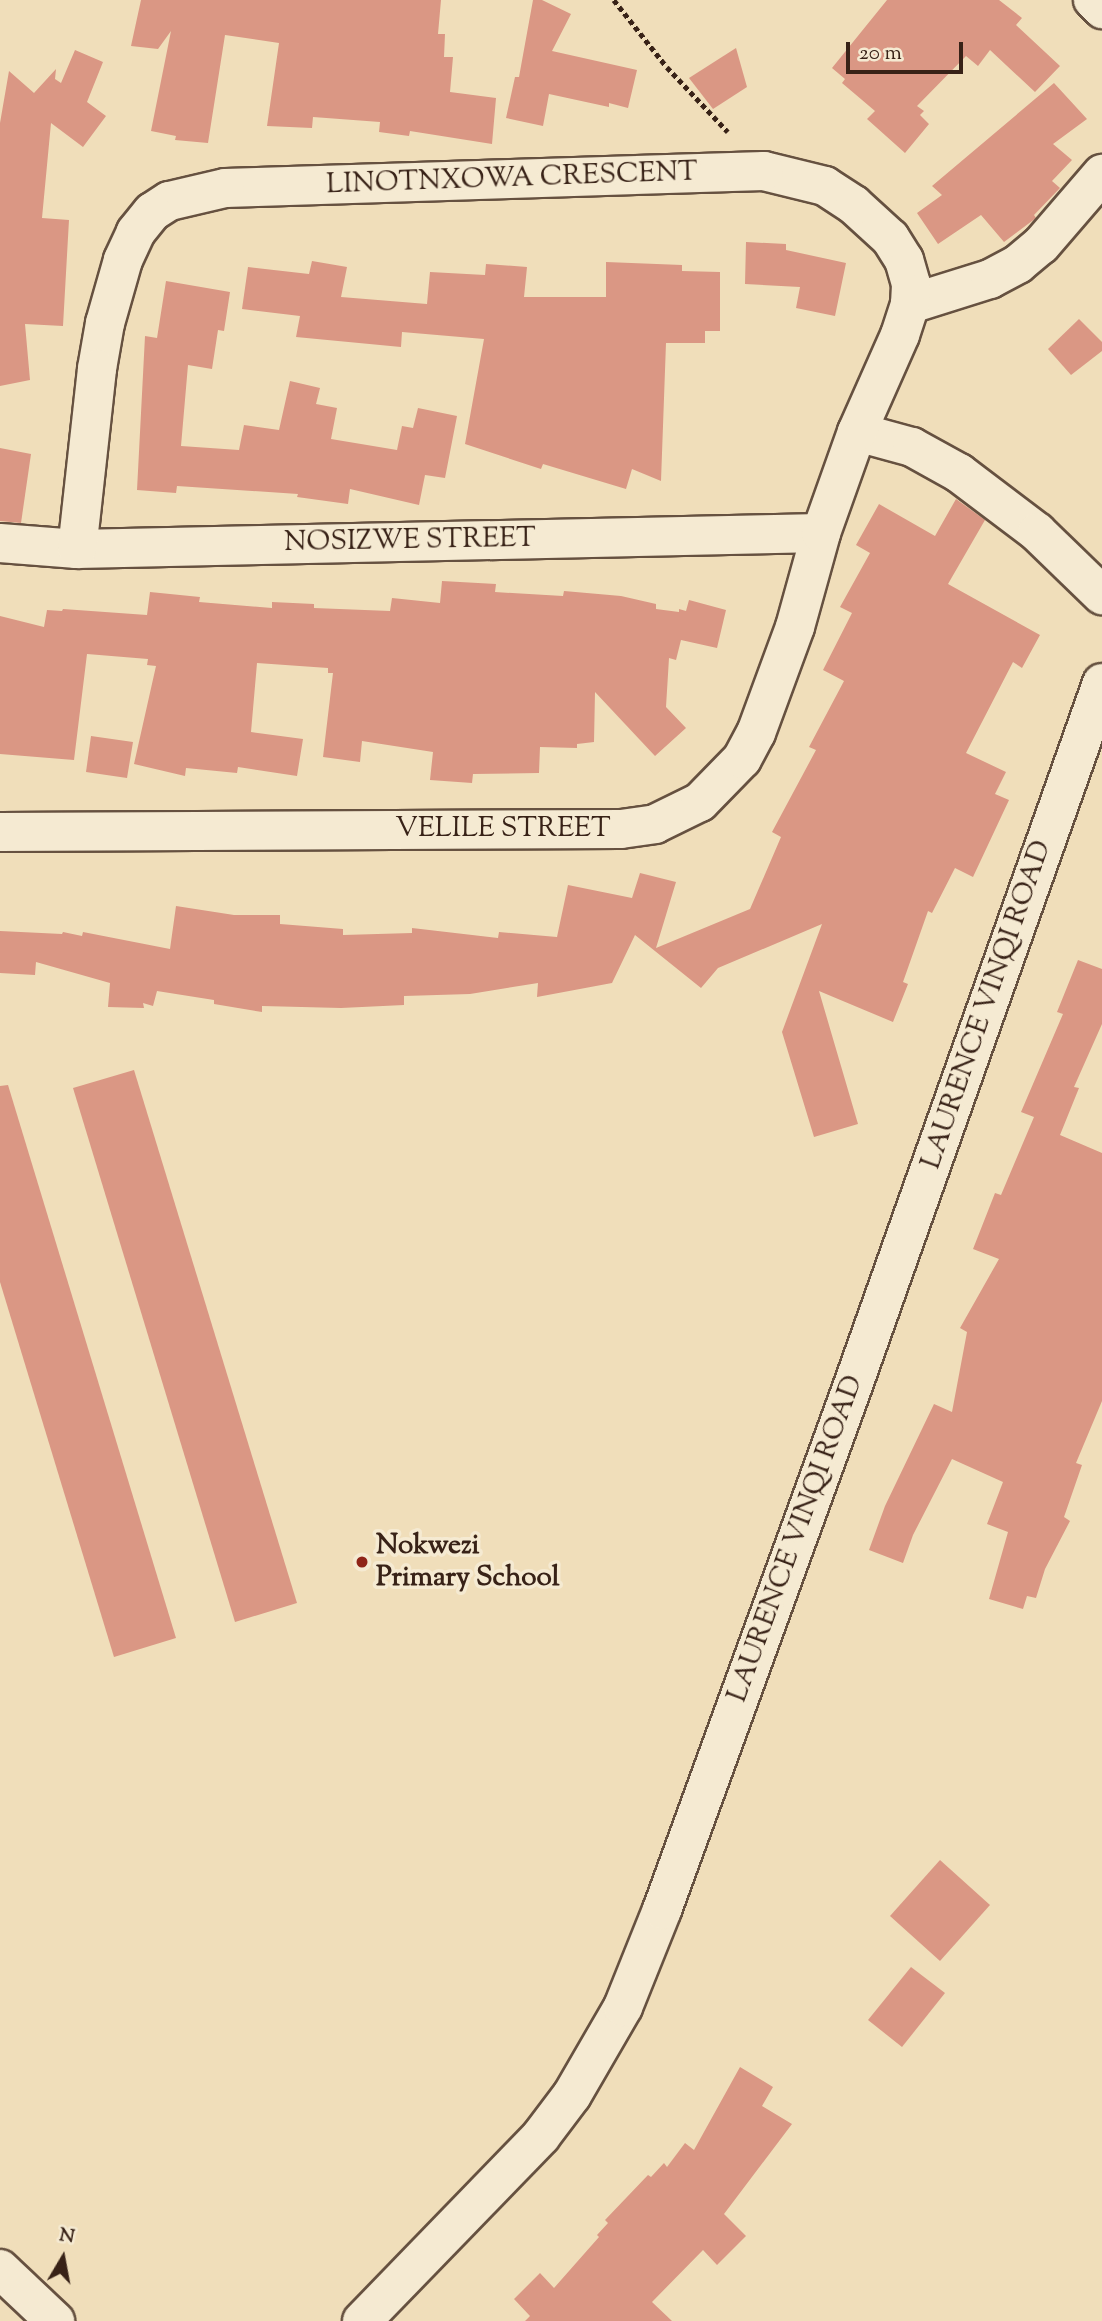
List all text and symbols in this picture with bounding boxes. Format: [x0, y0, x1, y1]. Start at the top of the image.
scale bar [850, 28, 967, 72]
text: 20 m [859, 39, 902, 69]
street label: LINOTNXOWA CRESCENT [326, 156, 698, 202]
street label: NOSIZWE STREET [284, 522, 536, 560]
street label: VELILE STREET [395, 812, 611, 846]
street label: LAURENCE VINQI ROAD [915, 836, 1059, 1174]
street label: LAURENCE VINQI ROAD [721, 1371, 871, 1707]
place label: Nokwezi Primary School [376, 1529, 560, 1595]
marker: Nokwezi Primary School [354, 1554, 370, 1570]
text: N [57, 2222, 77, 2251]
north arrow [28, 2223, 98, 2293]

